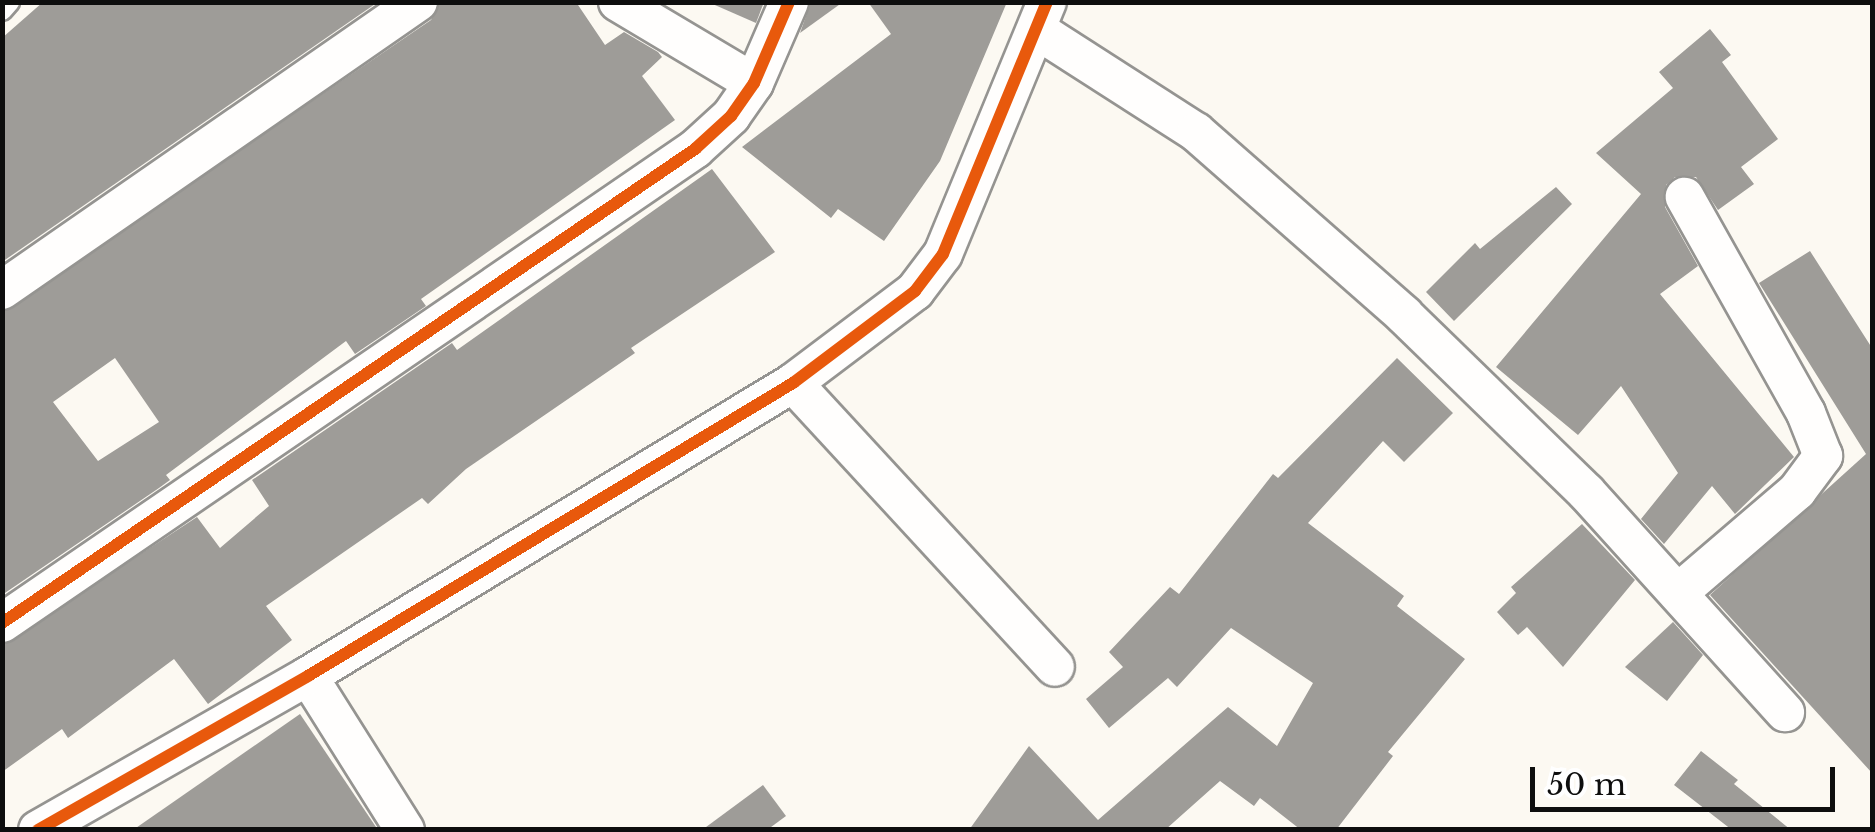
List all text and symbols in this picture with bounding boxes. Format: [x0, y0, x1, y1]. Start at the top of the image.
scale bar [1535, 747, 1840, 809]
text: 50 m [1547, 766, 1626, 803]

